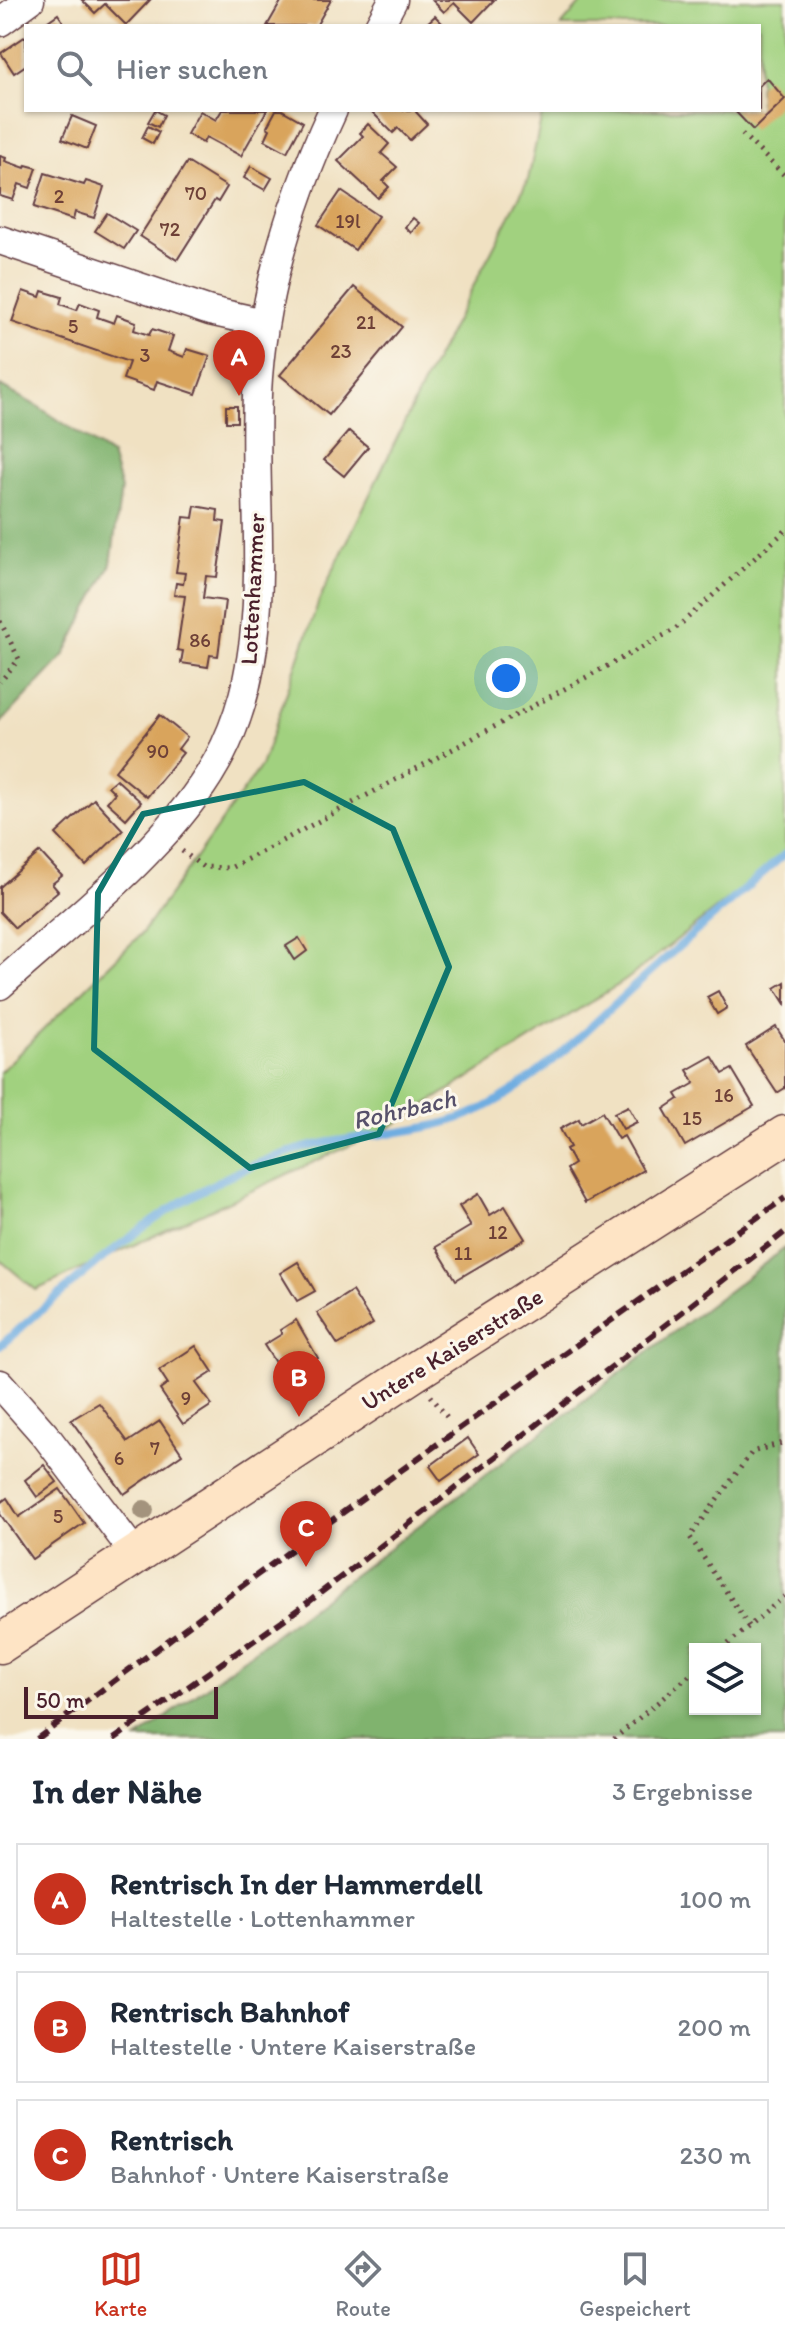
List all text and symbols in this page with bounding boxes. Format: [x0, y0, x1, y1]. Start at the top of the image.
search box [24, 24, 761, 112]
icon: search [52, 46, 96, 90]
text: Hier suchen [116, 50, 268, 87]
house number: 70 [185, 181, 207, 205]
house number: 2 [54, 184, 65, 208]
house number: 19l [335, 209, 361, 233]
house number: 72 [160, 217, 181, 241]
house number: 21 [356, 310, 376, 334]
house number: 5 [68, 314, 78, 338]
pin: A [213, 330, 265, 396]
house number: 23 [330, 339, 352, 363]
house number: 3 [140, 343, 151, 367]
street label: Lottenhammer [234, 512, 270, 666]
house number: 86 [189, 628, 211, 652]
your location [486, 658, 526, 698]
house number: 90 [147, 739, 169, 763]
water label: Rohrbach [349, 1081, 459, 1136]
house number: 16 [714, 1083, 734, 1107]
house number: 15 [682, 1106, 702, 1130]
house number: 12 [488, 1220, 508, 1244]
house number: 11 [454, 1241, 472, 1265]
street label: Untere Kaiserstraße [356, 1281, 548, 1417]
pin: B [273, 1351, 325, 1417]
house number: 9 [181, 1386, 191, 1410]
house number: 7 [150, 1436, 160, 1460]
house number: 6 [114, 1446, 124, 1470]
pin: C [280, 1501, 332, 1567]
house number: 5 [53, 1504, 63, 1528]
map controls [689, 1643, 761, 1715]
button: layers [689, 1643, 761, 1715]
scale bar [24, 1683, 218, 1719]
text: 50 m [36, 1687, 85, 1714]
text: In der Nähe [32, 1771, 202, 1812]
text: 3 Ergebnisse [612, 1775, 753, 1807]
text: Rentrisch In der Hammerdell [110, 1865, 483, 1902]
text: A [52, 1883, 68, 1915]
text: 100 m [679, 1883, 751, 1915]
text: Haltestelle · Lottenhammer [110, 1902, 415, 1934]
text: Rentrisch Bahnhof [110, 1993, 349, 2030]
text: B [52, 2011, 68, 2043]
text: 200 m [678, 2011, 751, 2043]
text: Haltestelle · Untere Kaiserstraße [110, 2030, 476, 2062]
text: Rentrisch [110, 2121, 233, 2158]
text: C [52, 2139, 68, 2171]
text: 230 m [679, 2139, 751, 2171]
text: Bahnhof · Untere Kaiserstraße [110, 2158, 449, 2190]
tab: Karte [94, 2247, 147, 2322]
tab: Route [336, 2247, 391, 2322]
tab: Gespeichert [579, 2247, 691, 2322]

